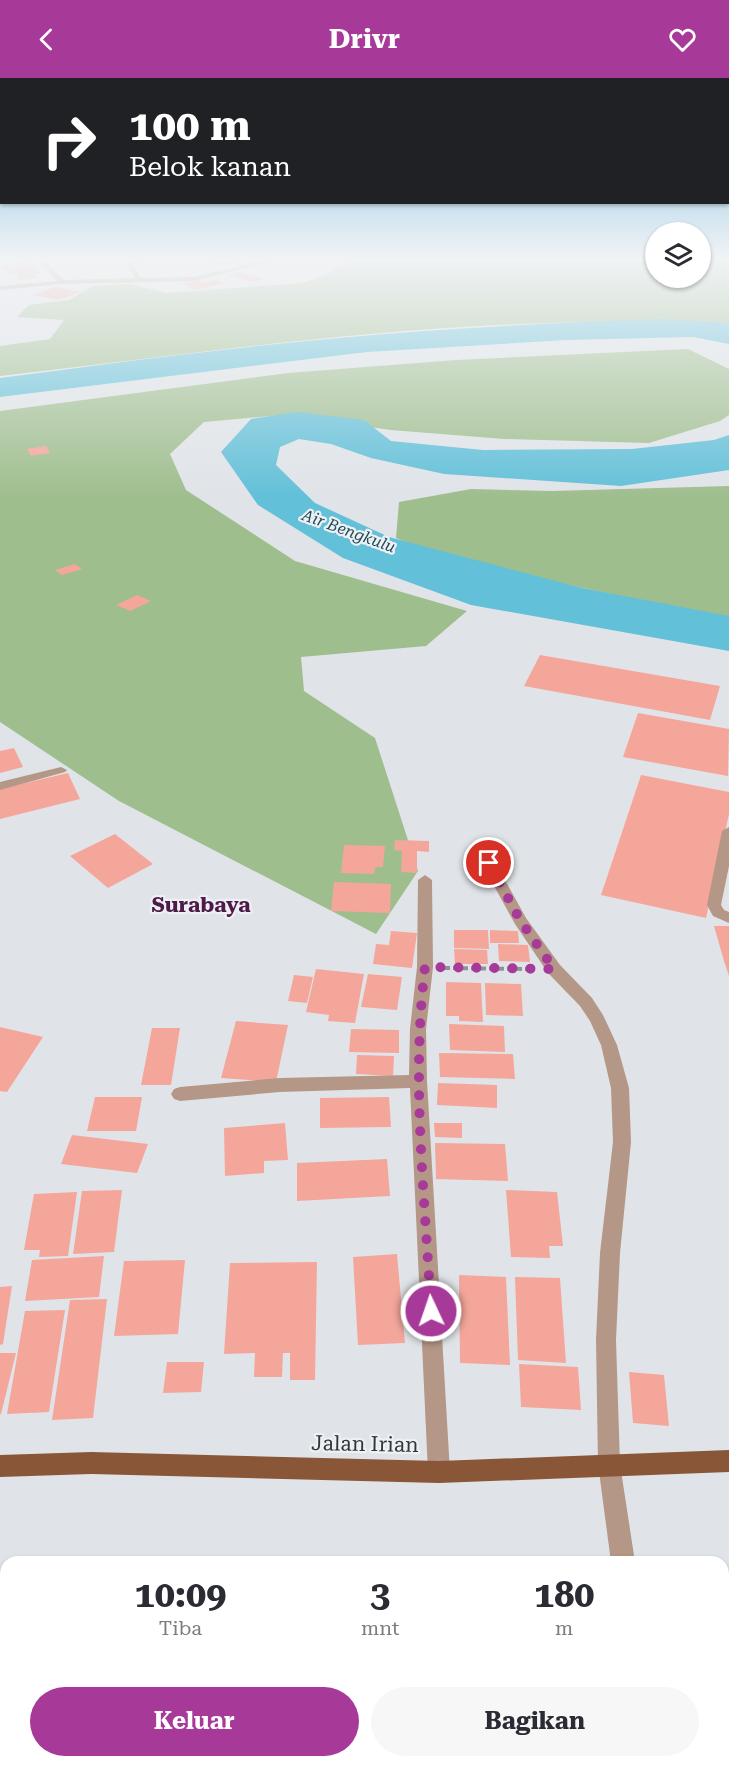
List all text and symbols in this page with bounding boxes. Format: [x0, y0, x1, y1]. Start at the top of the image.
icon: back [30, 23, 63, 56]
text: Drivr [329, 23, 400, 55]
icon: heart [666, 23, 699, 56]
text: 100 m [129, 101, 251, 150]
icon: right [30, 102, 108, 180]
text: Belok kanan [129, 151, 291, 183]
map controls [645, 222, 711, 288]
button: layers [645, 222, 711, 288]
water label: Air Bengkulu [299, 505, 398, 557]
pin [463, 837, 514, 888]
icon: arrive [472, 846, 505, 879]
district label: Surabaya [151, 893, 251, 917]
position arrow [399, 1279, 463, 1343]
street label: Jalan Irian [311, 1431, 419, 1457]
text: 10:09 [134, 1574, 226, 1616]
text: 3 [370, 1574, 390, 1616]
text: 180 [534, 1574, 594, 1616]
text: Tiba [159, 1616, 202, 1640]
text: mnt [361, 1616, 400, 1640]
text: m [555, 1616, 573, 1640]
button: Keluar [30, 1687, 359, 1756]
button: Bagikan [371, 1687, 699, 1756]

